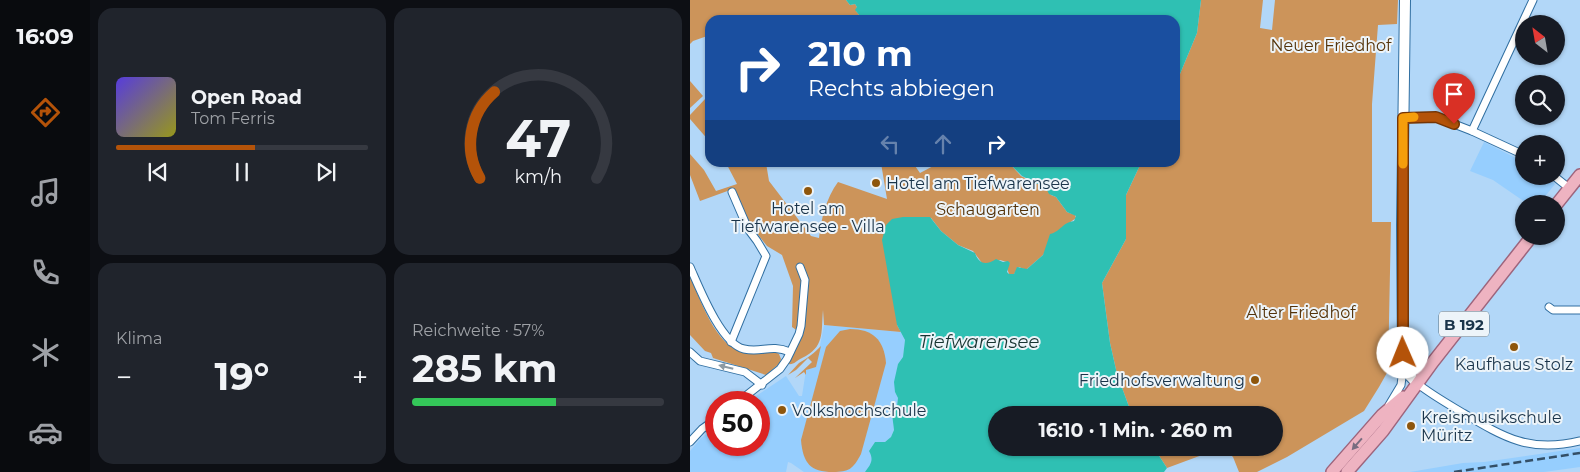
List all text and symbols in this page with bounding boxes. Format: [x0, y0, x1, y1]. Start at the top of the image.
north arrow [1515, 15, 1565, 65]
map controls [1515, 15, 1565, 245]
text: 16:09 [16, 23, 74, 50]
text: 210 m [808, 32, 913, 75]
icon: right [725, 35, 790, 100]
park label: Neuer Friedhof [1270, 36, 1392, 55]
pin [1433, 73, 1475, 124]
text: Rechts abbiegen [808, 75, 995, 102]
button: search [1515, 75, 1565, 125]
icon: arrive [1440, 80, 1468, 108]
text: Open Road [191, 86, 302, 109]
icon: directions [28, 95, 63, 130]
text: 47 [505, 107, 571, 170]
text: Tom Ferris [191, 109, 275, 128]
icon: left [876, 130, 904, 158]
icon: ahead [929, 130, 957, 158]
icon: right [982, 130, 1010, 158]
button: + [1515, 135, 1565, 185]
icon: previous [144, 158, 172, 186]
icon: pause [228, 158, 256, 186]
icon: next [312, 158, 340, 186]
text: km/h [514, 166, 562, 187]
place label: Hotel am Tiefwarensee [886, 174, 1070, 193]
icon: music [28, 175, 63, 210]
marker: Hotel am Tiefwarensee [870, 177, 882, 189]
marker: Hotel am Tiefwarensee - Villa [802, 185, 814, 197]
button: − [1515, 195, 1565, 245]
place label: Hotel am Tiefwarensee - Villa [731, 199, 885, 236]
park label: Schaugarten [936, 200, 1040, 219]
icon: phone [28, 255, 63, 290]
park label: Alter Friedhof [1246, 303, 1356, 322]
road number: B 192 [1439, 312, 1489, 336]
text: Reichweite · 57% [412, 321, 545, 340]
position arrow [1376, 326, 1428, 378]
text: Klima [116, 329, 162, 348]
water label: Tiefwarensee [919, 331, 1039, 353]
icon: climate [28, 335, 63, 370]
marker: Kaufhaus Stolz [1508, 341, 1520, 353]
text: 285 km [412, 345, 557, 392]
text: 19° [215, 353, 270, 400]
place label: Kaufhaus Stolz [1455, 355, 1573, 374]
text: − [116, 360, 132, 394]
text: + [352, 360, 368, 394]
one-way arrow [719, 363, 734, 371]
place label: Friedhofsverwaltung [1079, 371, 1245, 390]
marker: Friedhofsverwaltung [1249, 374, 1261, 386]
speed limit sign: 50 [705, 391, 770, 456]
place label: Volkshochschule [792, 401, 927, 420]
marker: Volkshochschule [776, 404, 788, 416]
place label: Kreismusikschule Müritz [1421, 408, 1562, 445]
icon: car [28, 415, 63, 450]
text: 16:10 · 1 Min. · 260 m [1038, 419, 1233, 442]
marker: Kreismusikschule Müritz [1405, 420, 1417, 432]
one-way arrow [1351, 437, 1363, 449]

